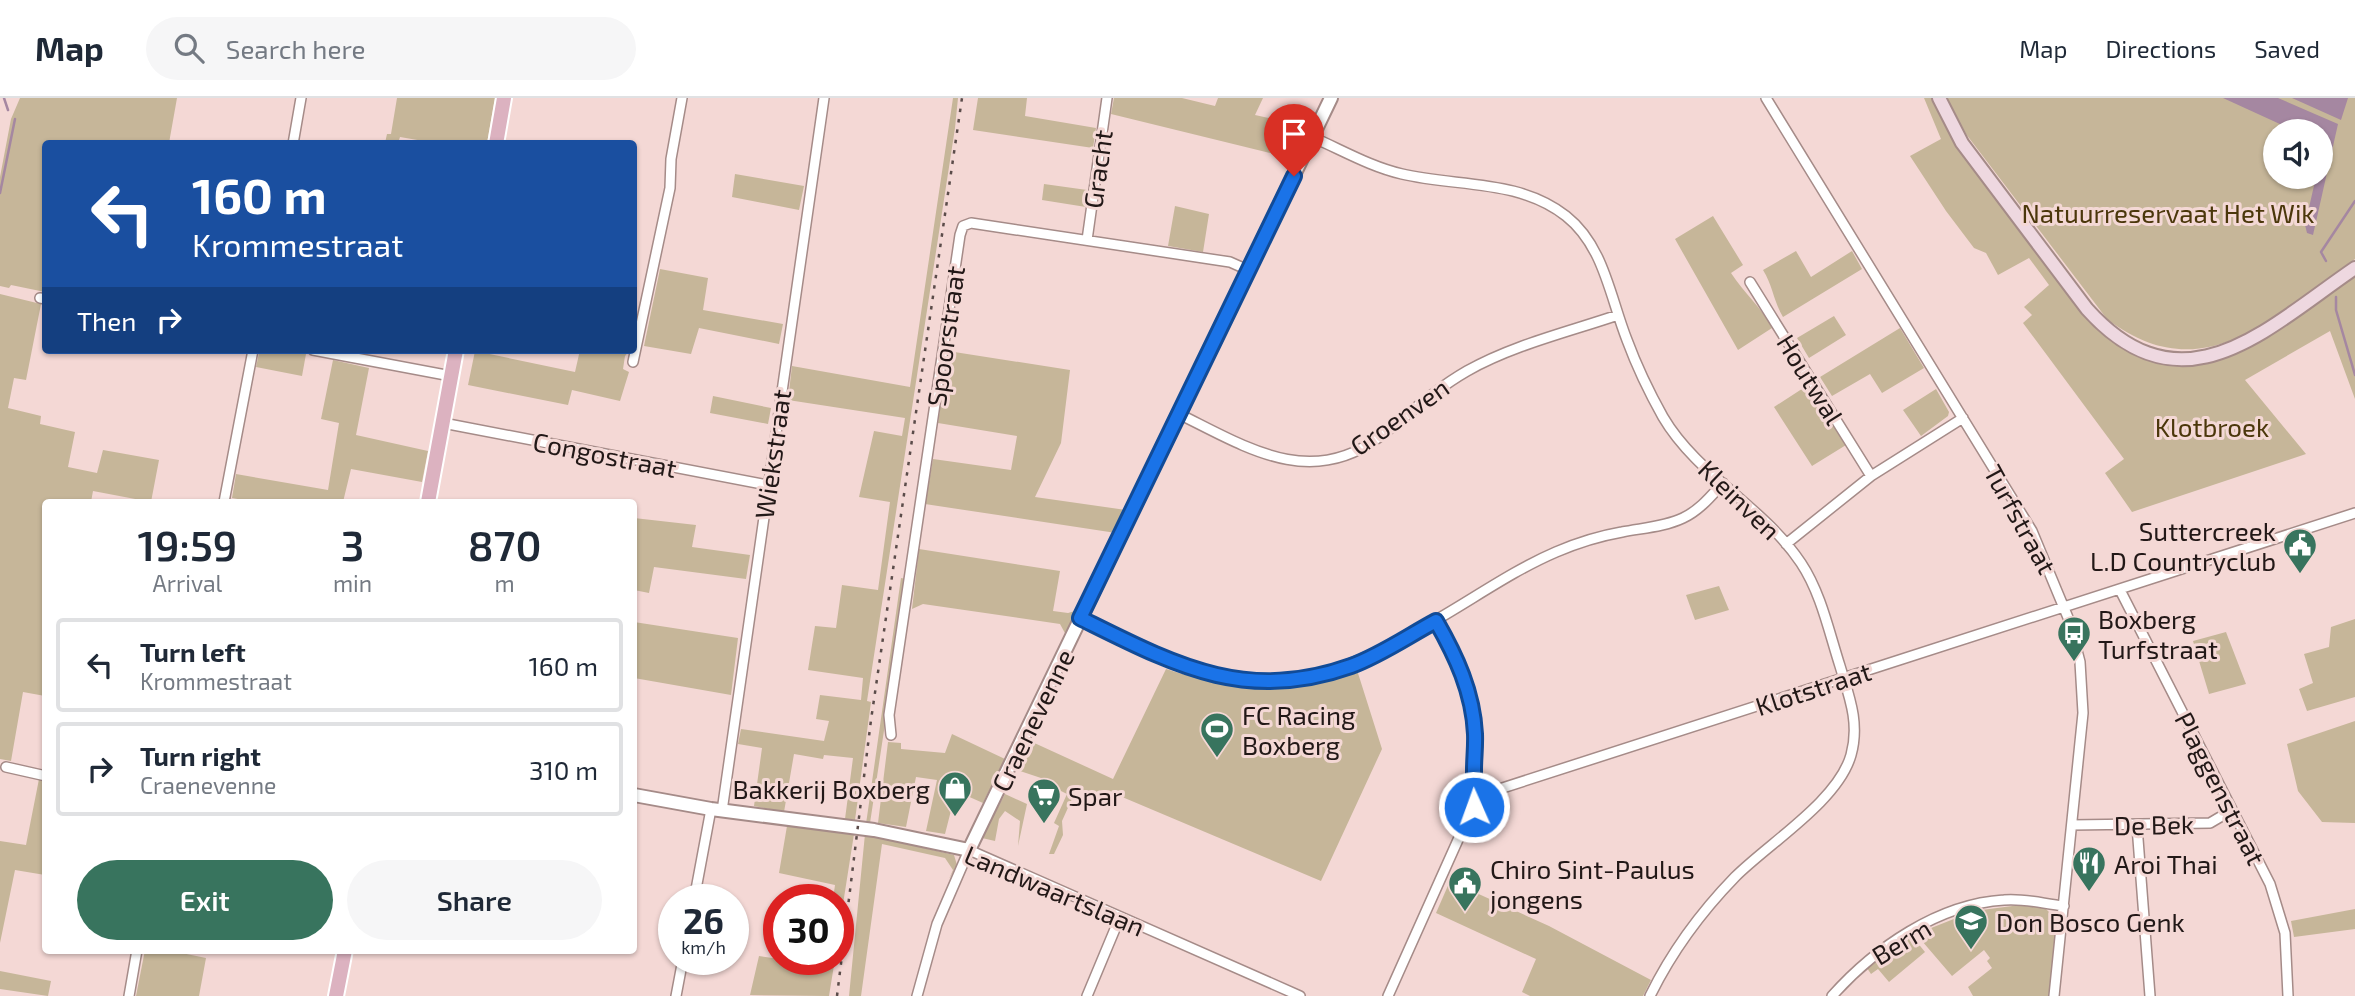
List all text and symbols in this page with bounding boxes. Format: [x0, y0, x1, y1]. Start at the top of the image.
search box [146, 17, 636, 80]
text: Map [35, 28, 104, 68]
icon: search [170, 29, 208, 67]
text: Search here [226, 33, 365, 64]
text: Map [2019, 34, 2067, 63]
text: Directions [2105, 34, 2216, 63]
text: Saved [2254, 34, 2320, 63]
pin [1264, 104, 1324, 176]
icon: arrive [1275, 115, 1313, 153]
map controls [2263, 119, 2333, 189]
button: sound [2263, 119, 2333, 189]
street label: Gracht [1076, 128, 1118, 210]
text: 160 m [192, 165, 327, 224]
icon: left [77, 168, 168, 259]
park label: Natuurreservaat Het Wik [2021, 197, 2315, 228]
text: Krommestraat [192, 225, 403, 263]
street label: Spoorstraat [920, 264, 970, 408]
icon: right [150, 301, 188, 339]
text: Then [77, 305, 136, 336]
street label: Houtwal [1771, 328, 1851, 430]
street label: Groenven [1344, 371, 1454, 461]
street label: Wiekstraat [748, 387, 796, 521]
park label: Klotbroek [2155, 411, 2269, 442]
street label: Congostraat [530, 425, 680, 483]
street label: Kleinven [1693, 453, 1787, 545]
street label: Turfstraat [1978, 459, 2064, 579]
place label: Suttercreek L.D Countryclub [2090, 515, 2276, 576]
text: 19:59 [138, 519, 237, 569]
text: 3 [341, 519, 364, 569]
text: 870 [468, 519, 541, 569]
public building icon: Suttercreek L.D Countryclub [2281, 526, 2319, 575]
text: Arrival [152, 569, 222, 597]
text: min [333, 569, 372, 597]
text: m [494, 569, 515, 597]
place label: Boxberg Turfstraat [2098, 603, 2218, 664]
bus stop icon: Boxberg Turfstraat [2055, 614, 2093, 663]
text: Turn left [140, 636, 246, 667]
street label: Craenevenne [984, 644, 1080, 796]
icon: left [81, 646, 119, 684]
text: 160 m [529, 650, 598, 681]
street label: Klotstraat [1751, 655, 1875, 721]
text: Krommestraat [140, 667, 292, 695]
place label: FC Racing Boxberg [1242, 699, 1356, 760]
street label: Plaggenstraat [2169, 706, 2273, 870]
sports icon: FC Racing Boxberg [1198, 710, 1236, 759]
text: Turn right [140, 740, 261, 771]
icon: right [81, 750, 119, 788]
text: 310 m [529, 754, 598, 785]
shop icon: Bakkerij Boxberg [936, 769, 974, 818]
position arrow [1437, 770, 1511, 844]
text: Craenevenne [140, 771, 276, 799]
place label: Bakkerij Boxberg [732, 773, 930, 804]
supermarket icon: Spar [1025, 776, 1063, 825]
place label: Spar [1068, 780, 1122, 811]
street label: De Bek [2114, 808, 2194, 840]
street label: Landwaartslaan [960, 838, 1150, 942]
restaurant icon: Aroi Thai [2070, 844, 2108, 893]
place label: Aroi Thai [2114, 848, 2218, 879]
place label: Chiro Sint-Paulus jongens [1490, 853, 1695, 914]
button: Exit [77, 860, 333, 940]
button: Share [347, 860, 602, 940]
public building icon: Chiro Sint-Paulus jongens [1446, 864, 1484, 913]
speed limit sign: 30 [763, 884, 854, 975]
text: 26 [683, 899, 724, 941]
school or university icon: Don Bosco Genk [1952, 902, 1990, 951]
place label: Don Bosco Genk [1996, 906, 2185, 937]
street label: Berm [1866, 911, 1936, 971]
text: km/h [681, 936, 726, 958]

